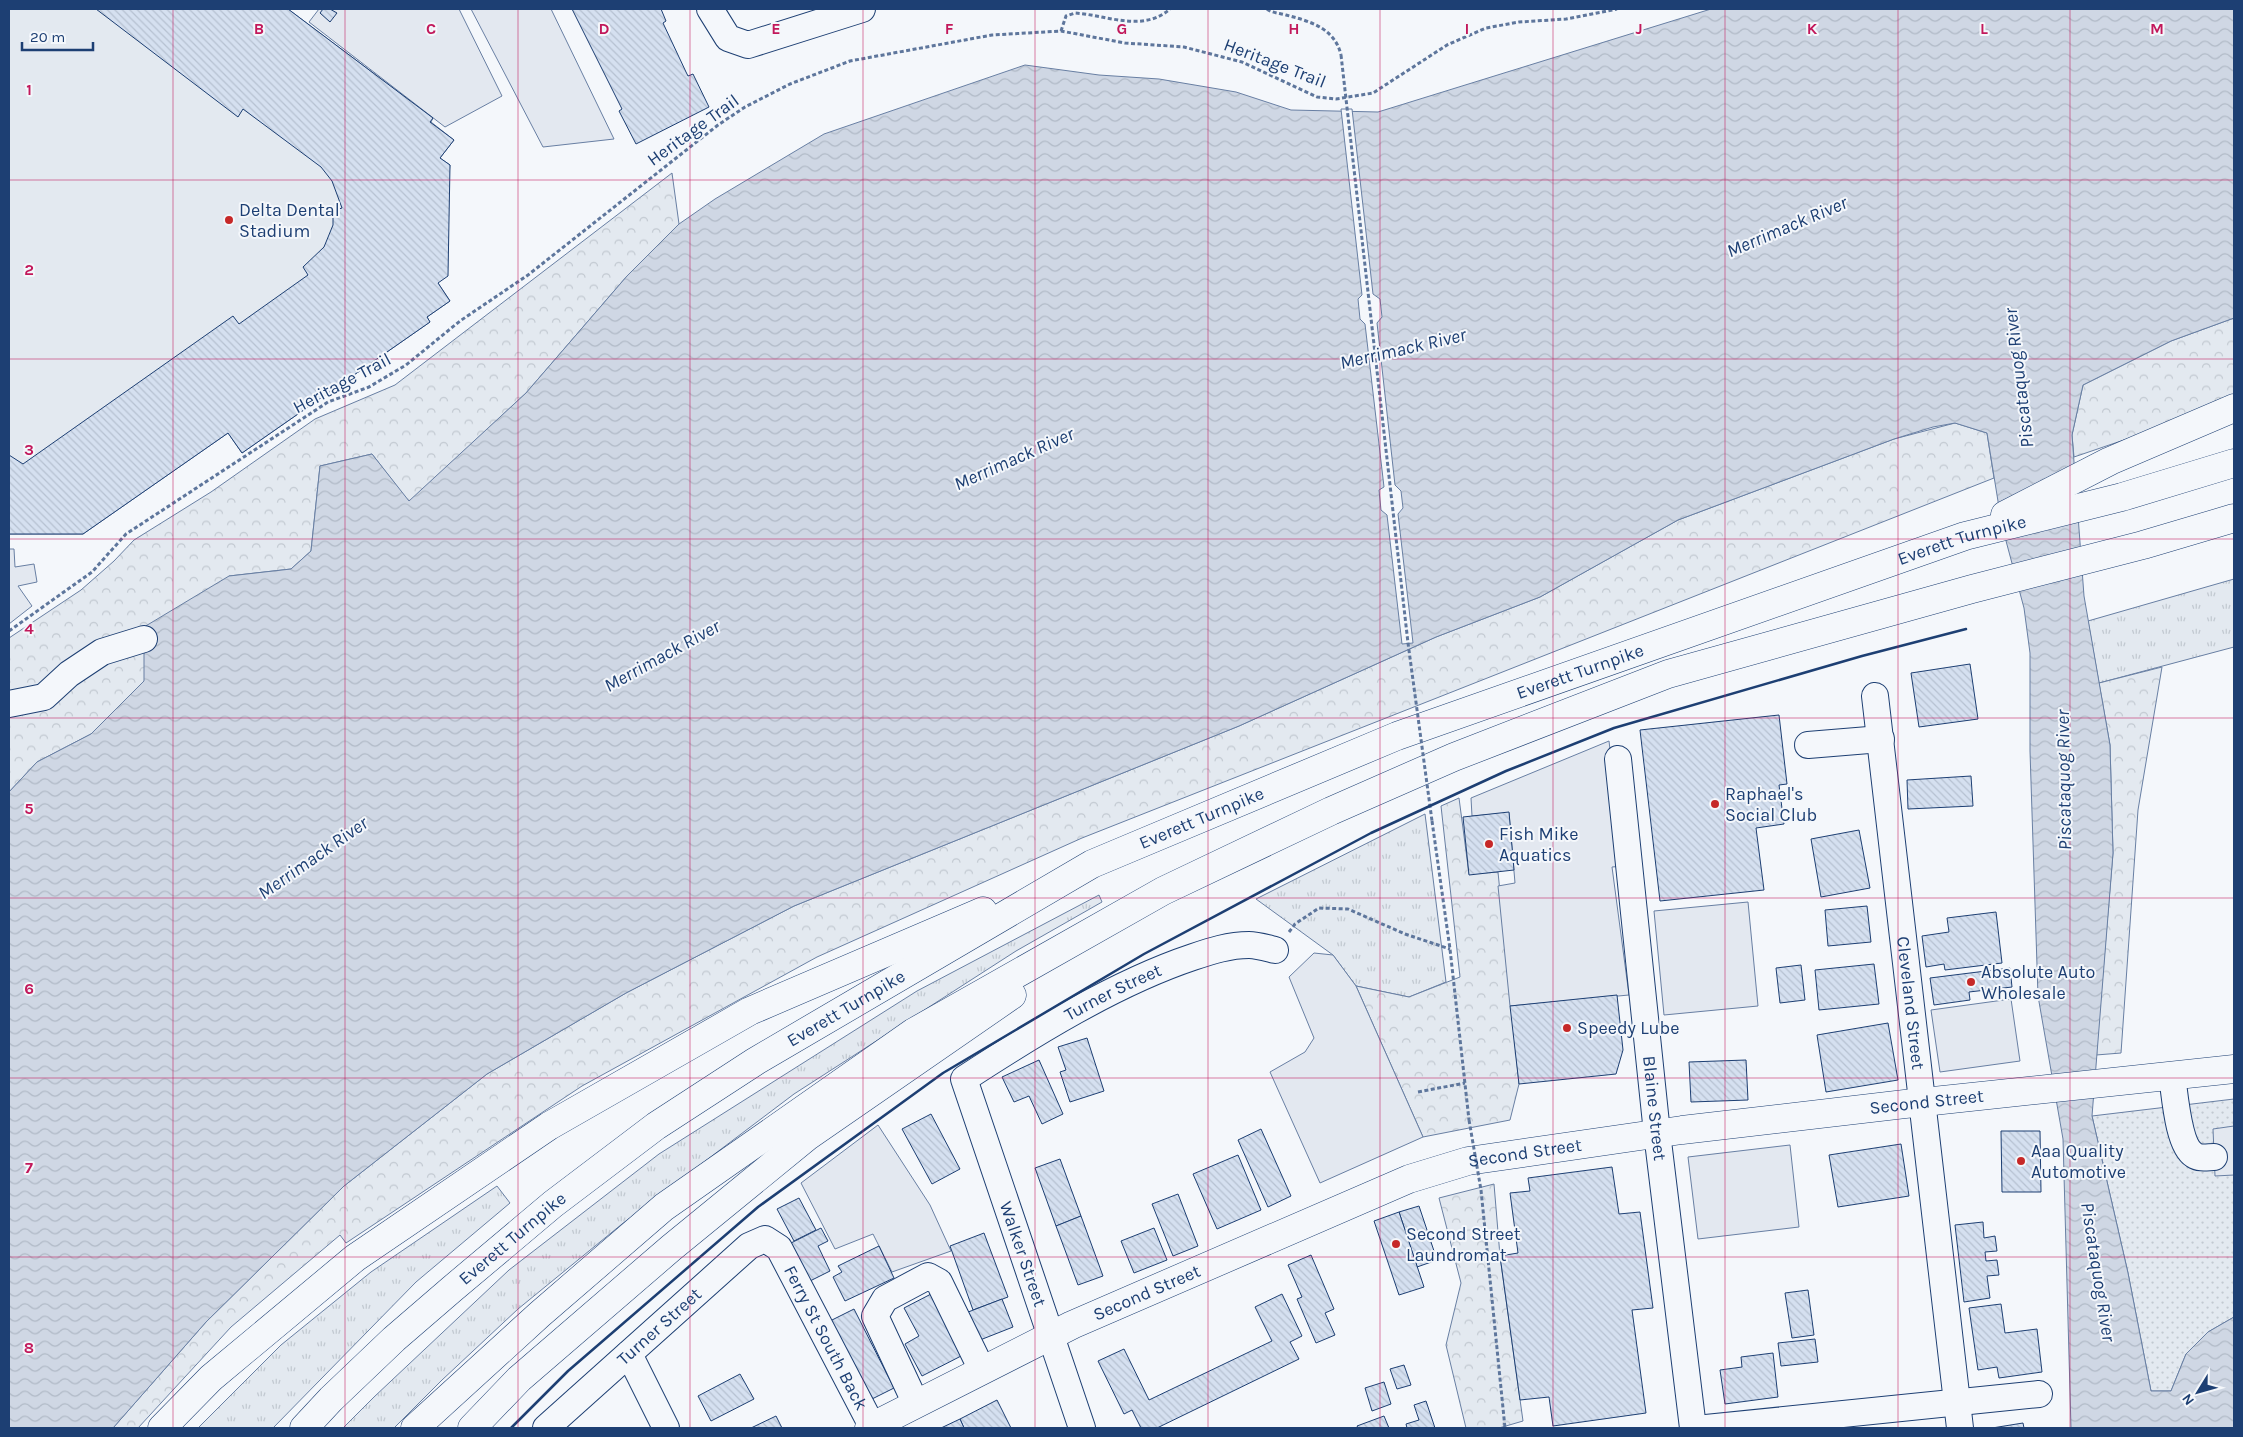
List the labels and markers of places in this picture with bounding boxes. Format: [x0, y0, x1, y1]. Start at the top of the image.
place label: Delta Dental Stadium [239, 199, 340, 242]
marker: Delta Dental Stadium [223, 214, 235, 226]
place label: Raphael's Social Club [1725, 783, 1817, 826]
marker: Raphael's Social Club [1709, 798, 1721, 810]
place label: Fish Mike Aquatics [1499, 823, 1578, 866]
marker: Fish Mike Aquatics [1483, 838, 1495, 850]
place label: Absolute Auto Wholesale [1981, 961, 2095, 1004]
marker: Absolute Auto Wholesale [1965, 976, 1977, 988]
place label: Speedy Lube [1577, 1017, 1679, 1039]
marker: Speedy Lube [1561, 1022, 1573, 1034]
place label: Aaa Quality Automotive [2031, 1140, 2126, 1183]
marker: Aaa Quality Automotive [2015, 1155, 2027, 1167]
place label: Second Street Laundromat [1406, 1223, 1521, 1266]
marker: Second Street Laundromat [1390, 1238, 1402, 1250]

